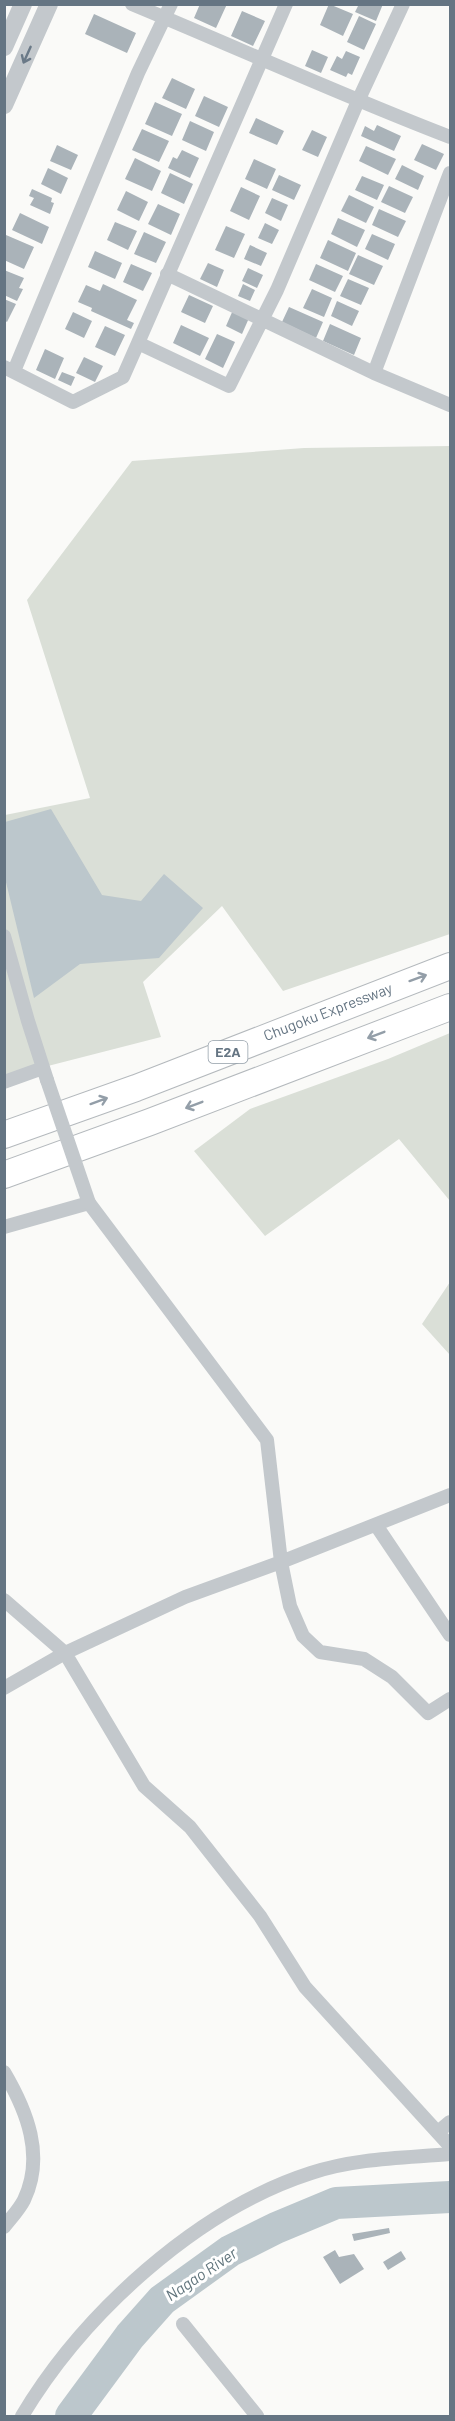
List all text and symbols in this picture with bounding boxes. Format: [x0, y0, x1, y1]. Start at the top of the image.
one-way arrow [20, 45, 32, 63]
one-way arrow [408, 971, 427, 982]
street label: Chugoku Expressway [261, 978, 395, 1044]
one-way arrow [367, 1030, 386, 1041]
road number: E2A [208, 1041, 248, 1063]
one-way arrow [89, 1095, 108, 1106]
one-way arrow [185, 1100, 204, 1111]
water label: Nagao River [162, 2242, 241, 2304]

